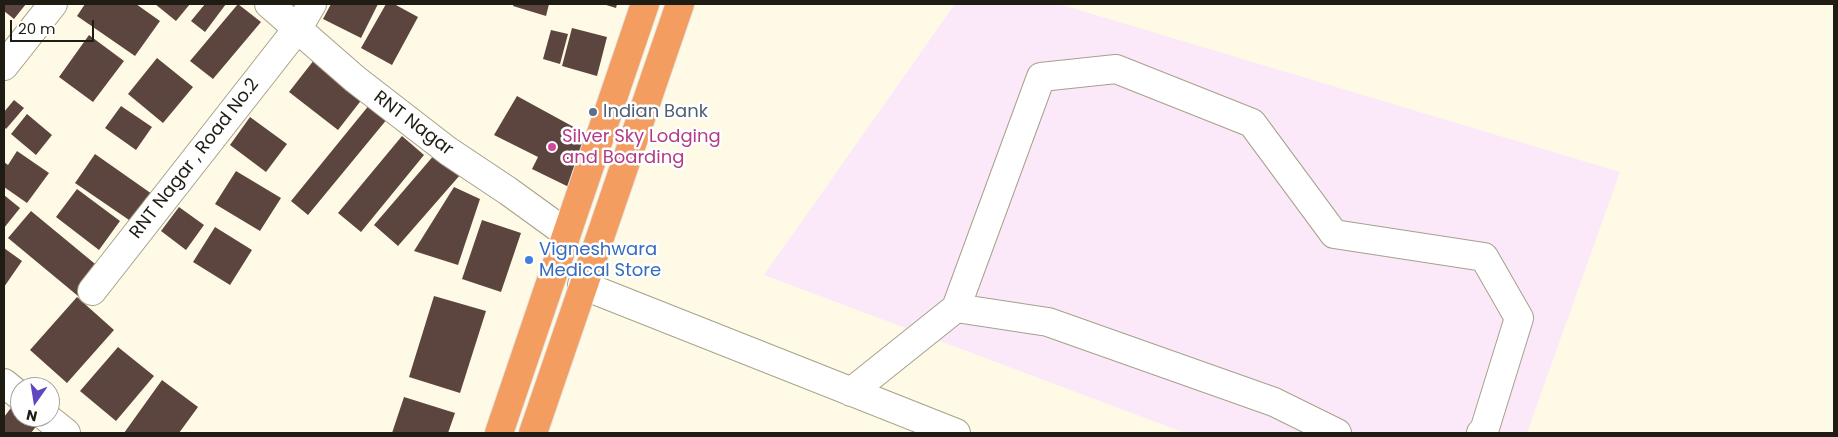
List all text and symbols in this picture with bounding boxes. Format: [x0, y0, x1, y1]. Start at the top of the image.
scale bar [12, 10, 96, 42]
text: 20 m [18, 18, 56, 39]
street label: RNT Nagar , Road No.2 [126, 75, 264, 243]
street label: RNT Nagar [369, 87, 457, 161]
place label: Indian Bank [603, 101, 708, 123]
marker: Indian Bank [587, 106, 599, 118]
place label: Silver Sky Lodging and Boarding [562, 126, 721, 168]
marker: Silver Sky Lodging and Boarding [546, 141, 558, 153]
place label: Vigneshwara Medical Store [539, 239, 661, 282]
marker: Vigneshwara Medical Store [523, 254, 535, 266]
north arrow [10, 377, 60, 427]
text: N [24, 405, 39, 427]

